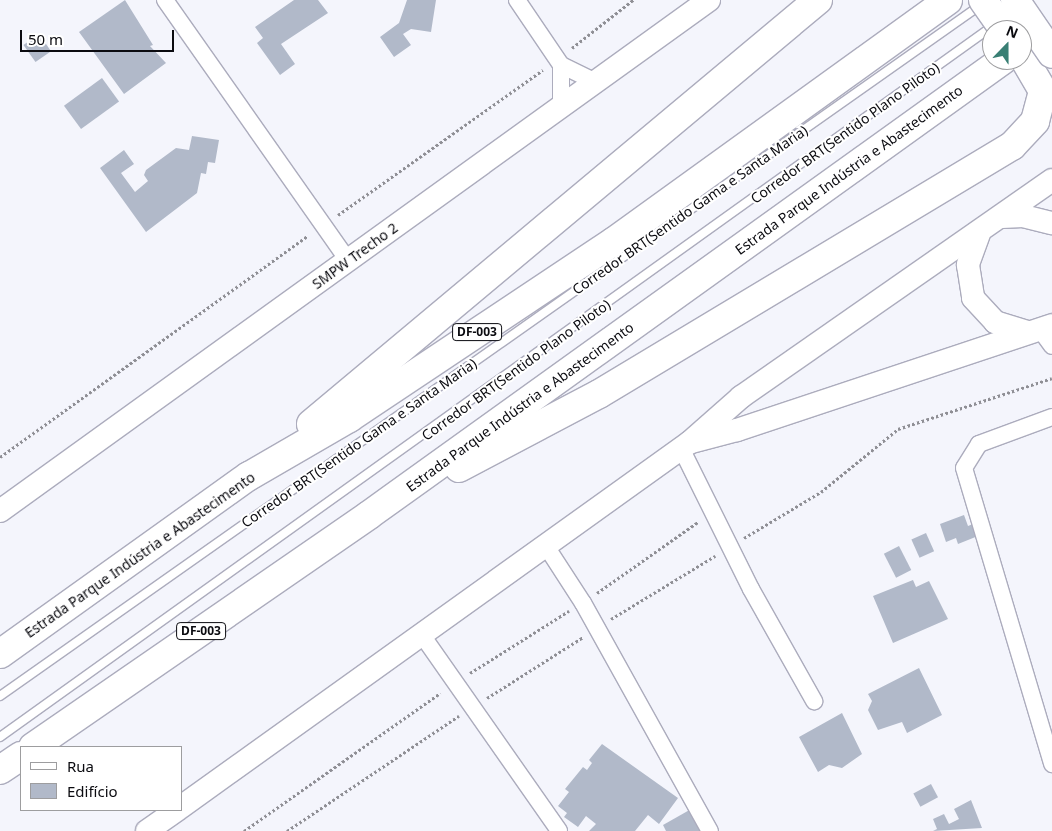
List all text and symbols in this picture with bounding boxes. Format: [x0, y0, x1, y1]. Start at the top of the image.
scale bar [22, 20, 176, 52]
north arrow [982, 20, 1032, 70]
text: N [1004, 21, 1021, 42]
text: 50 m [28, 29, 63, 49]
street label: Corredor BRT(Sentido Plano Piloto) [747, 59, 943, 207]
street label: Estrada Parque Indústria e Abastecimento [732, 82, 966, 258]
street label: Corredor BRT(Sentido Gama e Santa Maria) [569, 122, 811, 298]
street label: SMPW Trecho 2 [309, 219, 401, 293]
street label: Corredor BRT(Sentido Plano Piloto) [418, 296, 614, 444]
street label: Estrada Parque Indústria e Abastecimento [403, 319, 637, 495]
road number: DF-003 [452, 322, 502, 342]
street label: Corredor BRT(Sentido Gama e Santa Maria) [238, 355, 480, 531]
street label: Estrada Parque Indústria e Abastecimento [22, 469, 258, 641]
road number: DF-003 [176, 622, 226, 640]
legend [20, 746, 182, 811]
text: Rua [67, 756, 94, 776]
text: Edifício [67, 781, 118, 801]

